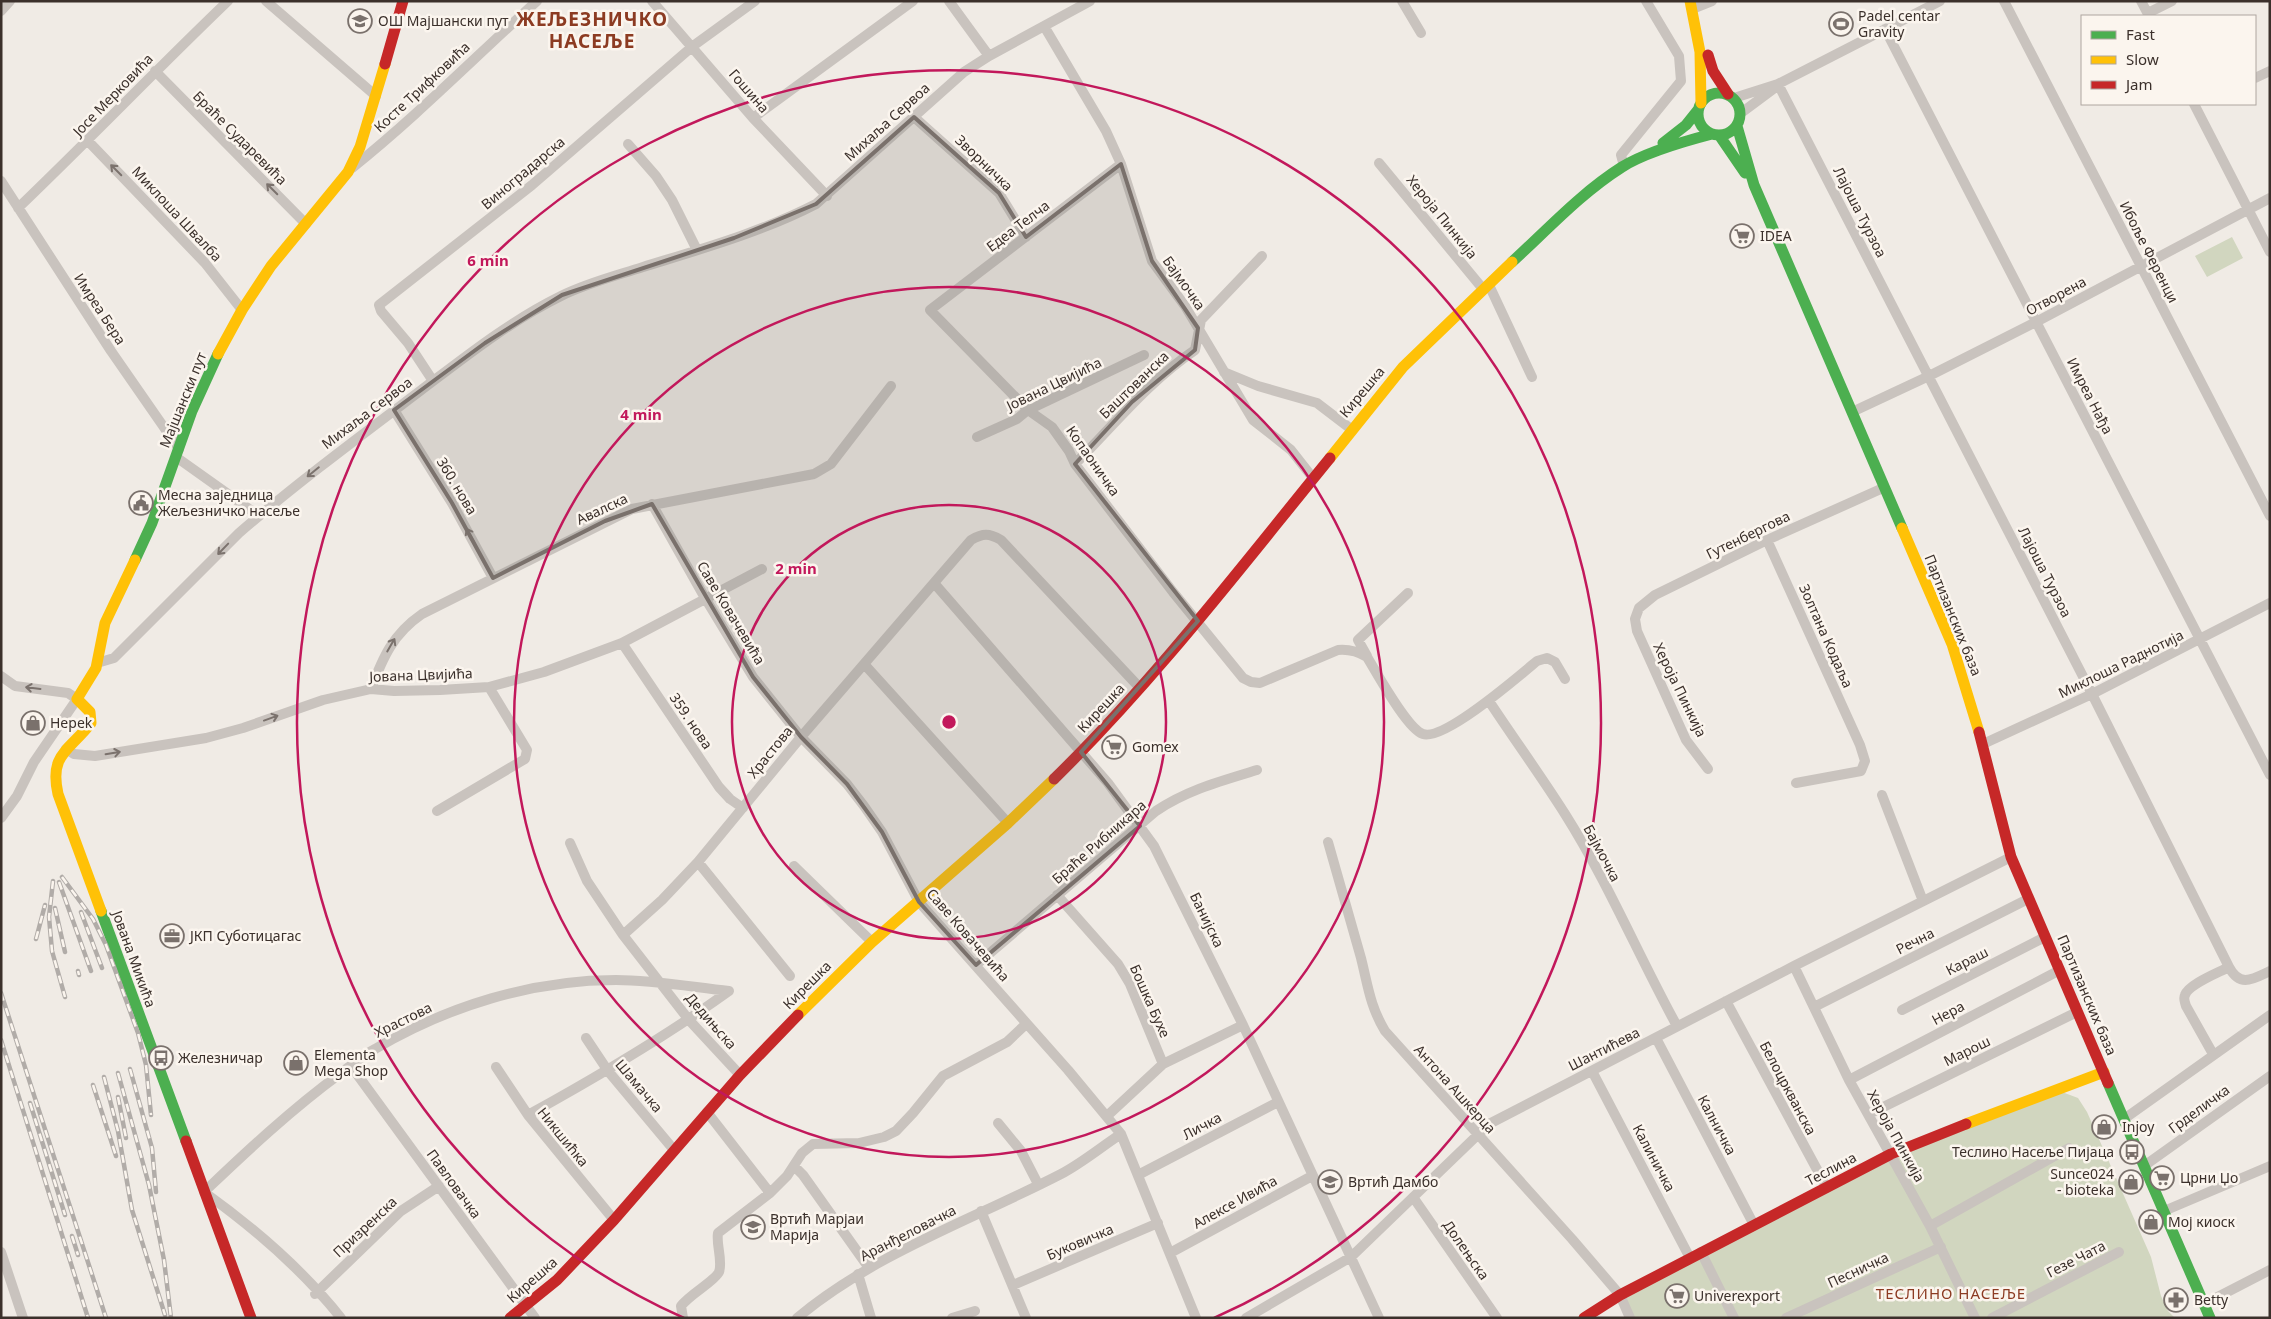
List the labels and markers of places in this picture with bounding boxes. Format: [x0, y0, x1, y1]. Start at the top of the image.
place label: Padel centar Gravity [1858, 6, 1940, 41]
school or university icon: ОШ Мајшански пут [347, 8, 373, 34]
place label: ОШ Мајшански пут [378, 11, 509, 30]
sports icon: Padel centar Gravity [1828, 11, 1854, 37]
supermarket icon: IDEA [1729, 223, 1755, 249]
place label: IDEA [1760, 226, 1792, 245]
place label: Месна заједница Жељезничко насеље [158, 485, 300, 520]
public building icon: Месна заједница Жељезничко насеље [128, 490, 154, 516]
shop icon: Hepek [20, 710, 46, 736]
place label: Hepek [50, 713, 93, 732]
centre of rings [940, 713, 958, 731]
supermarket icon: Gomex [1101, 734, 1127, 760]
place label: Gomex [1132, 737, 1179, 756]
office icon: ЈКП Суботицагас [159, 923, 185, 949]
place label: ЈКП Суботицагас [188, 926, 302, 945]
bus stop icon: Железничар [148, 1045, 174, 1071]
place label: Elementa Mega Shop [314, 1045, 388, 1080]
place label: Железничар [178, 1048, 263, 1067]
shop icon: Elementa Mega Shop [283, 1050, 309, 1076]
shop icon: Injoy [2091, 1114, 2117, 1140]
place label: Injoy [2122, 1117, 2155, 1136]
bus stop icon: Теслино Насеље Пијаца [2119, 1139, 2145, 1165]
place label: Теслино Насеље Пијаца [1952, 1142, 2114, 1161]
place label: Sunce024 - bioteka [2050, 1164, 2114, 1199]
supermarket icon: Црни Џо [2149, 1165, 2175, 1191]
place label: Црни Џо [2180, 1168, 2238, 1187]
school or university icon: Вртић Дамбо [1317, 1169, 1343, 1195]
shop icon: Sunce024 - bioteka [2118, 1169, 2144, 1195]
place label: Вртић Дамбо [1348, 1172, 1438, 1191]
place label: Вртић Марјаи Марија [770, 1209, 864, 1244]
shop icon: Мој киоск [2138, 1209, 2164, 1235]
place label: Мој киоск [2168, 1212, 2236, 1231]
school or university icon: Вртић Марјаи Марија [740, 1214, 766, 1240]
supermarket icon: Univerexport [1664, 1283, 1690, 1309]
place label: Univerexport [1694, 1286, 1780, 1305]
pharmacy icon: Betty [2163, 1287, 2189, 1313]
place label: Betty [2194, 1290, 2229, 1309]

